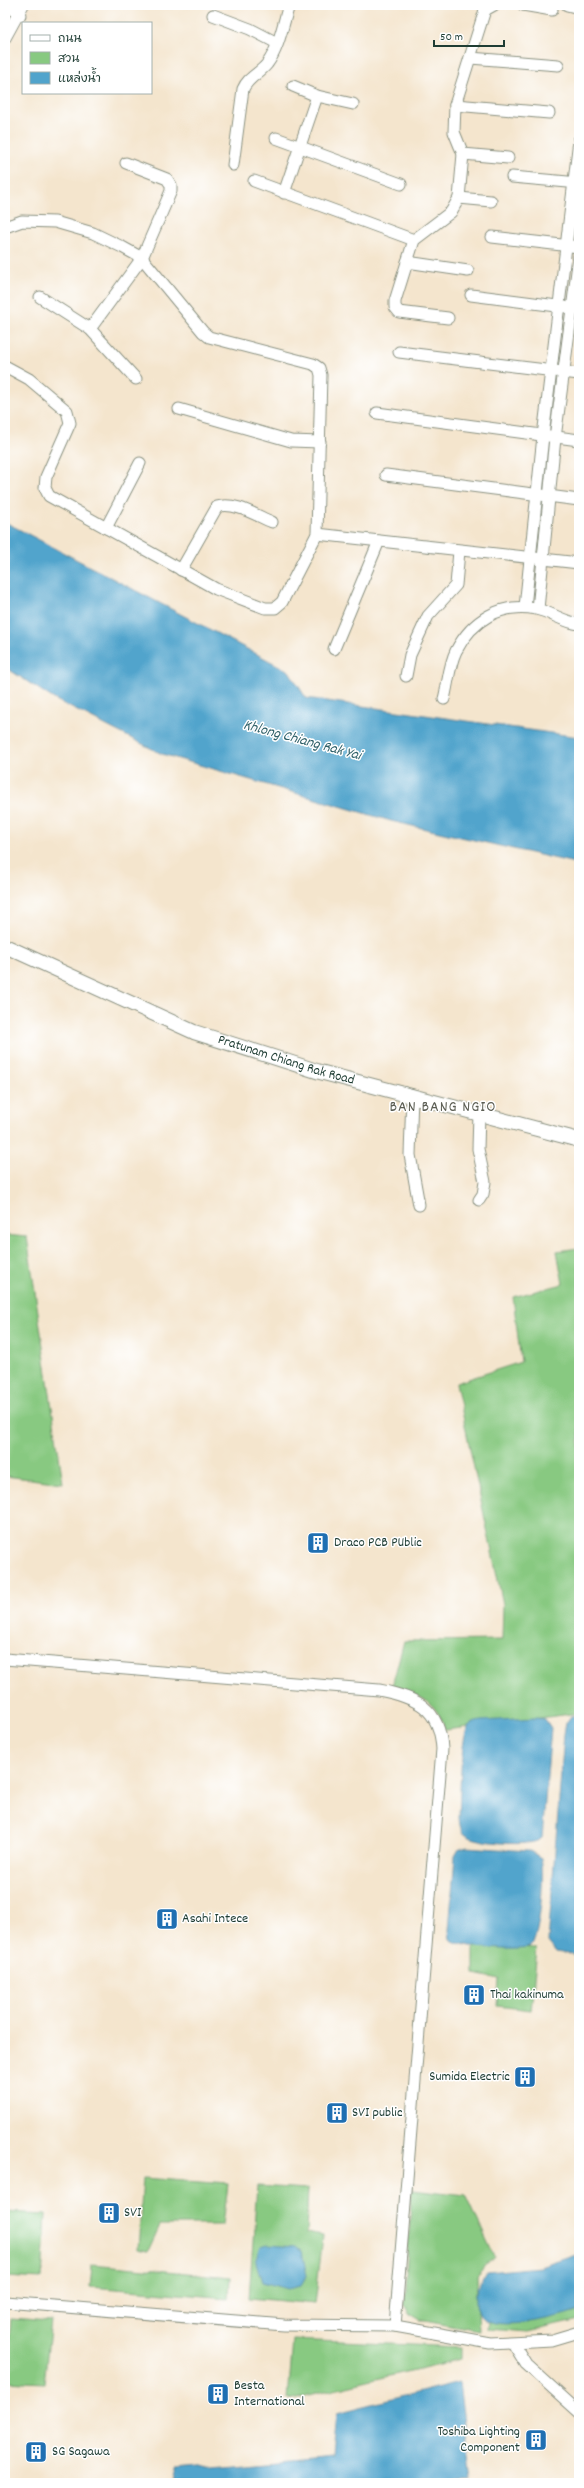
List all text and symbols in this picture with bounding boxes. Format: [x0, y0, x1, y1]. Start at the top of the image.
legend [22, 22, 152, 94]
scale bar [434, 22, 504, 48]
text: 50 m [440, 29, 463, 46]
text: ถนน [58, 31, 82, 48]
text: สวน [58, 51, 79, 68]
text: แหล่งน้ำ [58, 67, 101, 88]
water label: Khlong Chiang Rak Yai [241, 715, 366, 768]
street label: Pratunam Chiang Rak Road [215, 1030, 357, 1091]
district label: BAN BANG NGIO [390, 1096, 496, 1119]
building icon: Draco PCB PUblic [305, 1530, 331, 1556]
place label: Draco PCB PUblic [334, 1533, 422, 1553]
building icon: Asahi Intece [154, 1906, 180, 1932]
place label: Asahi Intece [182, 1909, 248, 1929]
building icon: Thai kakinuma [461, 1982, 487, 2008]
place label: Thai kakinuma [490, 1985, 564, 2005]
building icon: Sumida Electric [512, 2064, 538, 2090]
place label: Sumida Electric [429, 2067, 510, 2087]
building icon: SVI public [324, 2100, 350, 2126]
place label: SVI public [352, 2103, 403, 2123]
building icon: SVI [96, 2200, 122, 2226]
place label: SVI [124, 2203, 142, 2223]
place label: Besta International [234, 2376, 305, 2412]
building icon: Besta International [205, 2381, 231, 2407]
place label: Toshiba Lighting Component [438, 2422, 520, 2458]
building icon: Toshiba Lighting Component [523, 2427, 549, 2453]
building icon: SG Sagawa [23, 2439, 49, 2465]
place label: SG Sagawa [52, 2442, 110, 2462]

